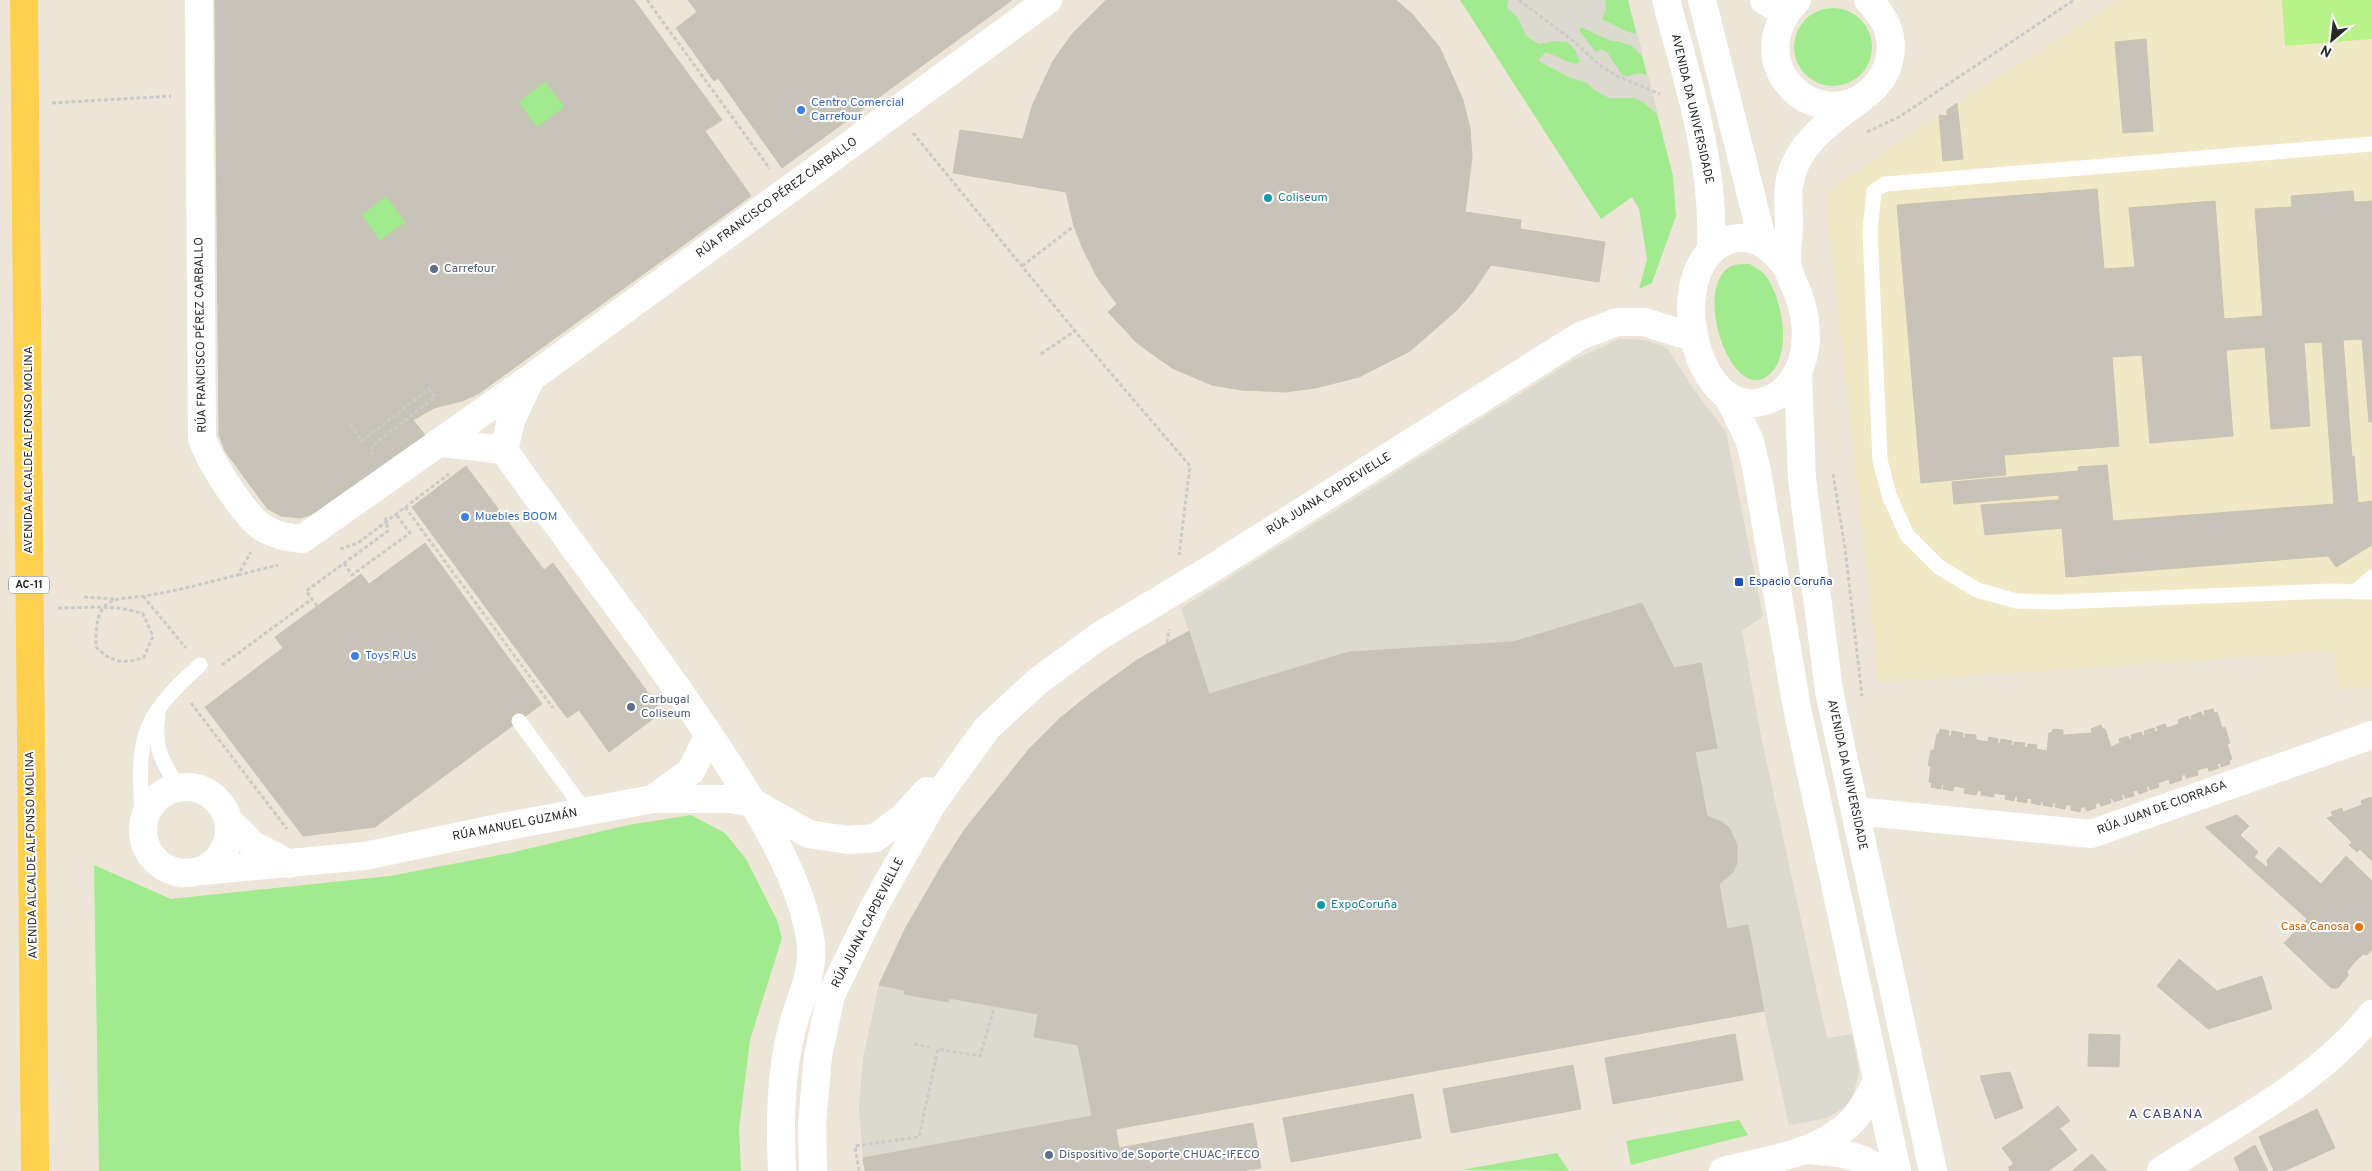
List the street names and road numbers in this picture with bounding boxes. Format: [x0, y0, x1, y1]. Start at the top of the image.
street label: AVENIDA DA UNIVERSIDADE [1667, 32, 1717, 186]
street label: RÚA FRANCISCO PÉREZ CARBALLO [693, 134, 861, 262]
street label: RÚA FRANCISCO PÉREZ CARBALLO [191, 237, 211, 433]
street label: AVENIDA ALCALDE ALFONSO MOLINA [21, 346, 37, 554]
street label: RÚA JUANA CAPDEVIELLE [1264, 449, 1394, 539]
road number: AC-11 [9, 576, 49, 594]
street label: AVENIDA DA UNIVERSIDADE [1823, 698, 1871, 852]
street label: AVENIDA ALCALDE ALFONSO MOLINA [22, 751, 42, 959]
street label: RÚA JUAN DE CIORRAGA [2095, 777, 2229, 839]
street label: RÚA MANUEL GUZMÁN [451, 805, 579, 845]
street label: RÚA JUANA CAPDEVIELLE [828, 855, 908, 991]

